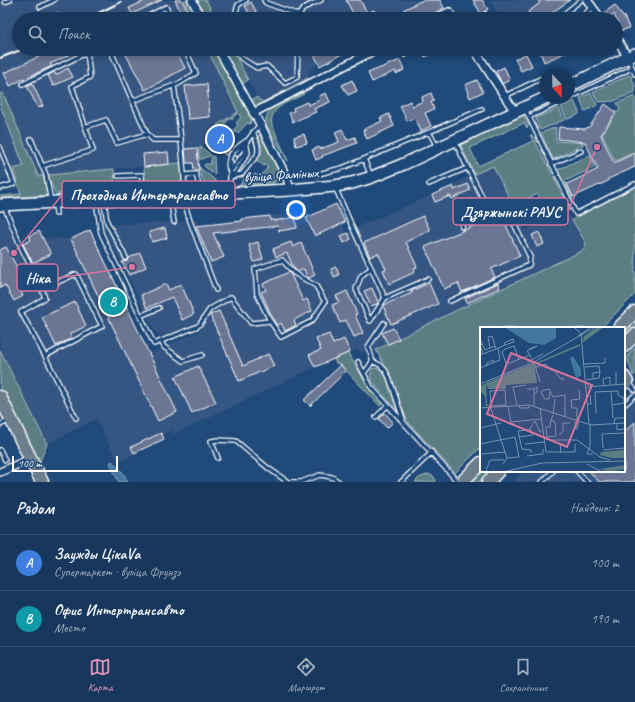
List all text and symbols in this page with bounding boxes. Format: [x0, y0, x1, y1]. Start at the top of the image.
search box [12, 12, 623, 56]
icon: search [26, 23, 48, 45]
text: Поиск [58, 25, 90, 44]
north arrow [539, 68, 575, 104]
pin: A [207, 124, 233, 154]
street label: вуліца Фаміных [243, 164, 320, 186]
callout: Проходная Интертрансавто [62, 181, 235, 208]
text: Проходная Интертрансавто [71, 186, 229, 205]
callout: Дзяржынскі РАУС [453, 198, 568, 225]
your location [286, 200, 306, 220]
text: Дзяржынскі РАУС [461, 203, 563, 222]
callout: Ніка [17, 264, 58, 291]
text: Ніка [26, 269, 51, 288]
pin: B [100, 287, 126, 317]
inset map [480, 327, 625, 472]
scale bar [12, 454, 118, 473]
text: 100 m [18, 456, 42, 470]
text: Рядом [16, 498, 54, 519]
text: Найдено: 2 [571, 500, 619, 516]
text: Заужды ЦікаVа [54, 545, 140, 564]
text: A [26, 555, 32, 571]
text: 100 m [591, 555, 619, 571]
text: Супермаркет · вуліца Фрунзэ [54, 564, 180, 580]
text: Офис Интертрансавто [54, 601, 184, 620]
text: B [26, 611, 32, 627]
text: 190 m [591, 611, 619, 627]
text: Место [54, 620, 85, 636]
tab: Карта [88, 656, 113, 694]
tab: Маршрут [288, 656, 324, 694]
tab: Сохранённые [500, 656, 547, 694]

